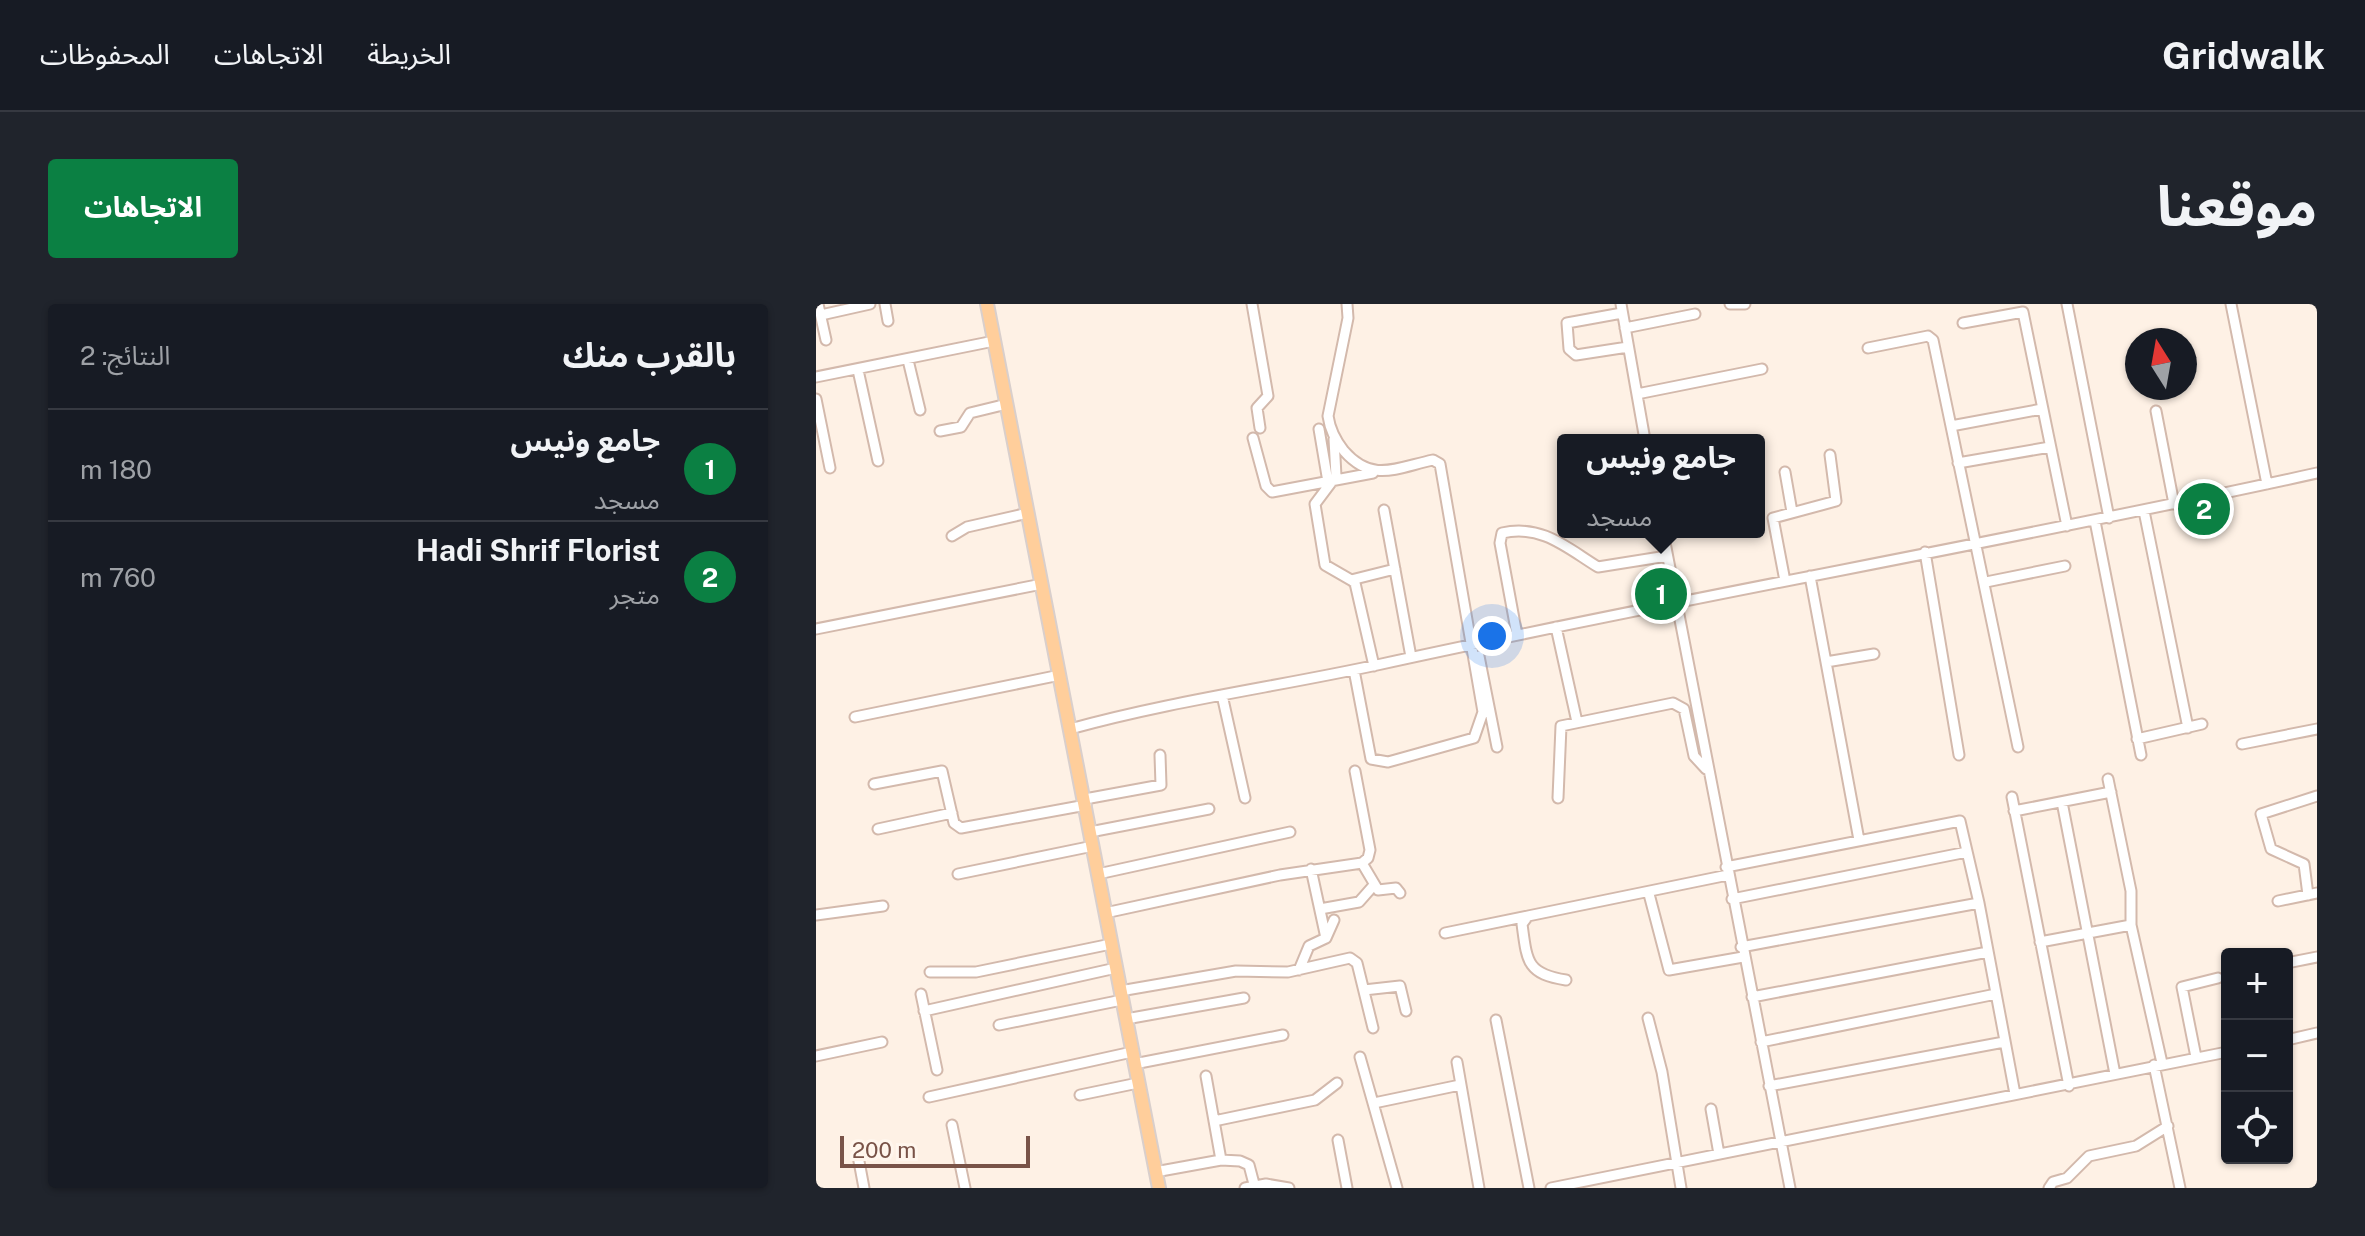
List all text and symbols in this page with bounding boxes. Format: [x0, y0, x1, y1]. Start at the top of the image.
text: Gridwalk [2162, 33, 2325, 78]
text: المحفوظات [40, 37, 170, 70]
text: الاتجاهات [214, 37, 323, 70]
text: الخريطة [367, 37, 451, 70]
button: الاتجاهات [48, 159, 238, 258]
text: موقعنا [2157, 173, 2317, 239]
north arrow [2125, 328, 2197, 400]
text: بالقرب منك [563, 335, 736, 375]
text: النتائج: 2 [80, 340, 171, 371]
text: جامع ونيس [510, 422, 660, 458]
popup [1557, 434, 1765, 538]
text: جامع ونيس [1586, 439, 1736, 475]
text: 180 m [80, 454, 152, 485]
text: 1 [704, 454, 716, 485]
pin: 2 [2178, 479, 2230, 539]
text: مسجد [594, 484, 660, 515]
text: مسجد [1586, 501, 1652, 532]
text: Hadi Shrif Florist [416, 532, 660, 568]
text: 760 m [80, 562, 156, 593]
text: 2 [702, 562, 718, 593]
pin: 1 [1635, 564, 1687, 624]
text: متجر [610, 579, 660, 610]
your location [1472, 616, 1512, 656]
map controls [2221, 948, 2293, 1164]
button: + [2221, 948, 2293, 1020]
button: − [2221, 1020, 2293, 1092]
button: locate [2221, 1092, 2293, 1164]
scale bar [840, 1132, 1030, 1168]
text: 200 m [852, 1137, 916, 1163]

